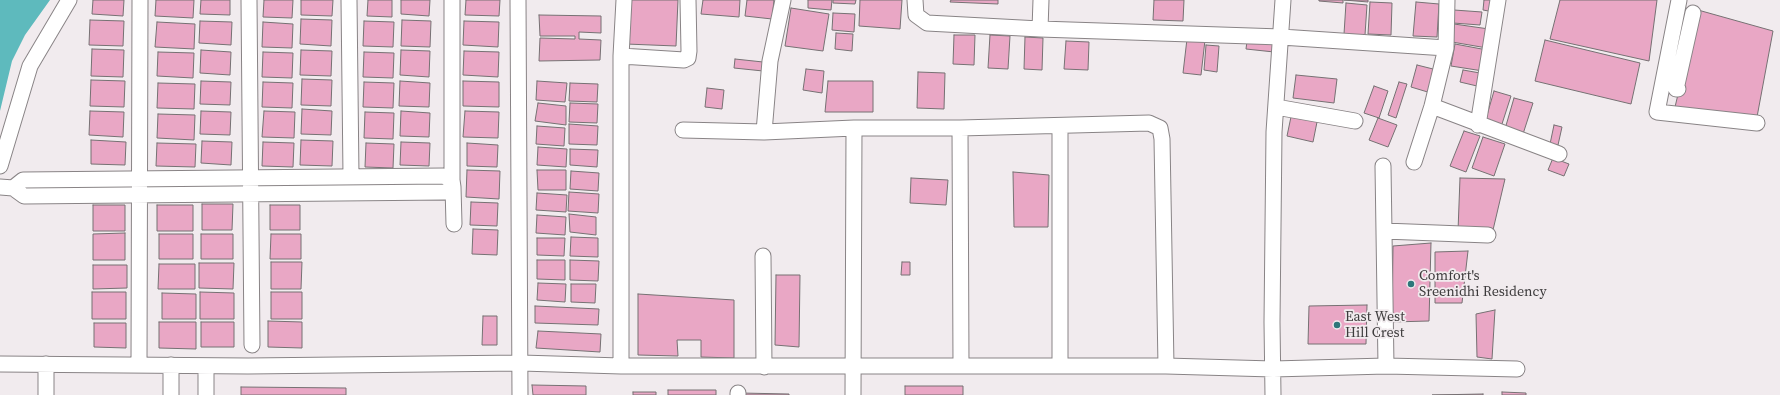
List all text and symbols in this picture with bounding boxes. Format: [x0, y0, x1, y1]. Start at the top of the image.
place label: Comfort's Sreenidhi Residency [1419, 268, 1547, 300]
marker: Comfort's Sreenidhi Residency [1406, 279, 1416, 289]
place label: East West Hill Crest [1345, 309, 1405, 342]
marker: East West Hill Crest [1332, 320, 1342, 330]

